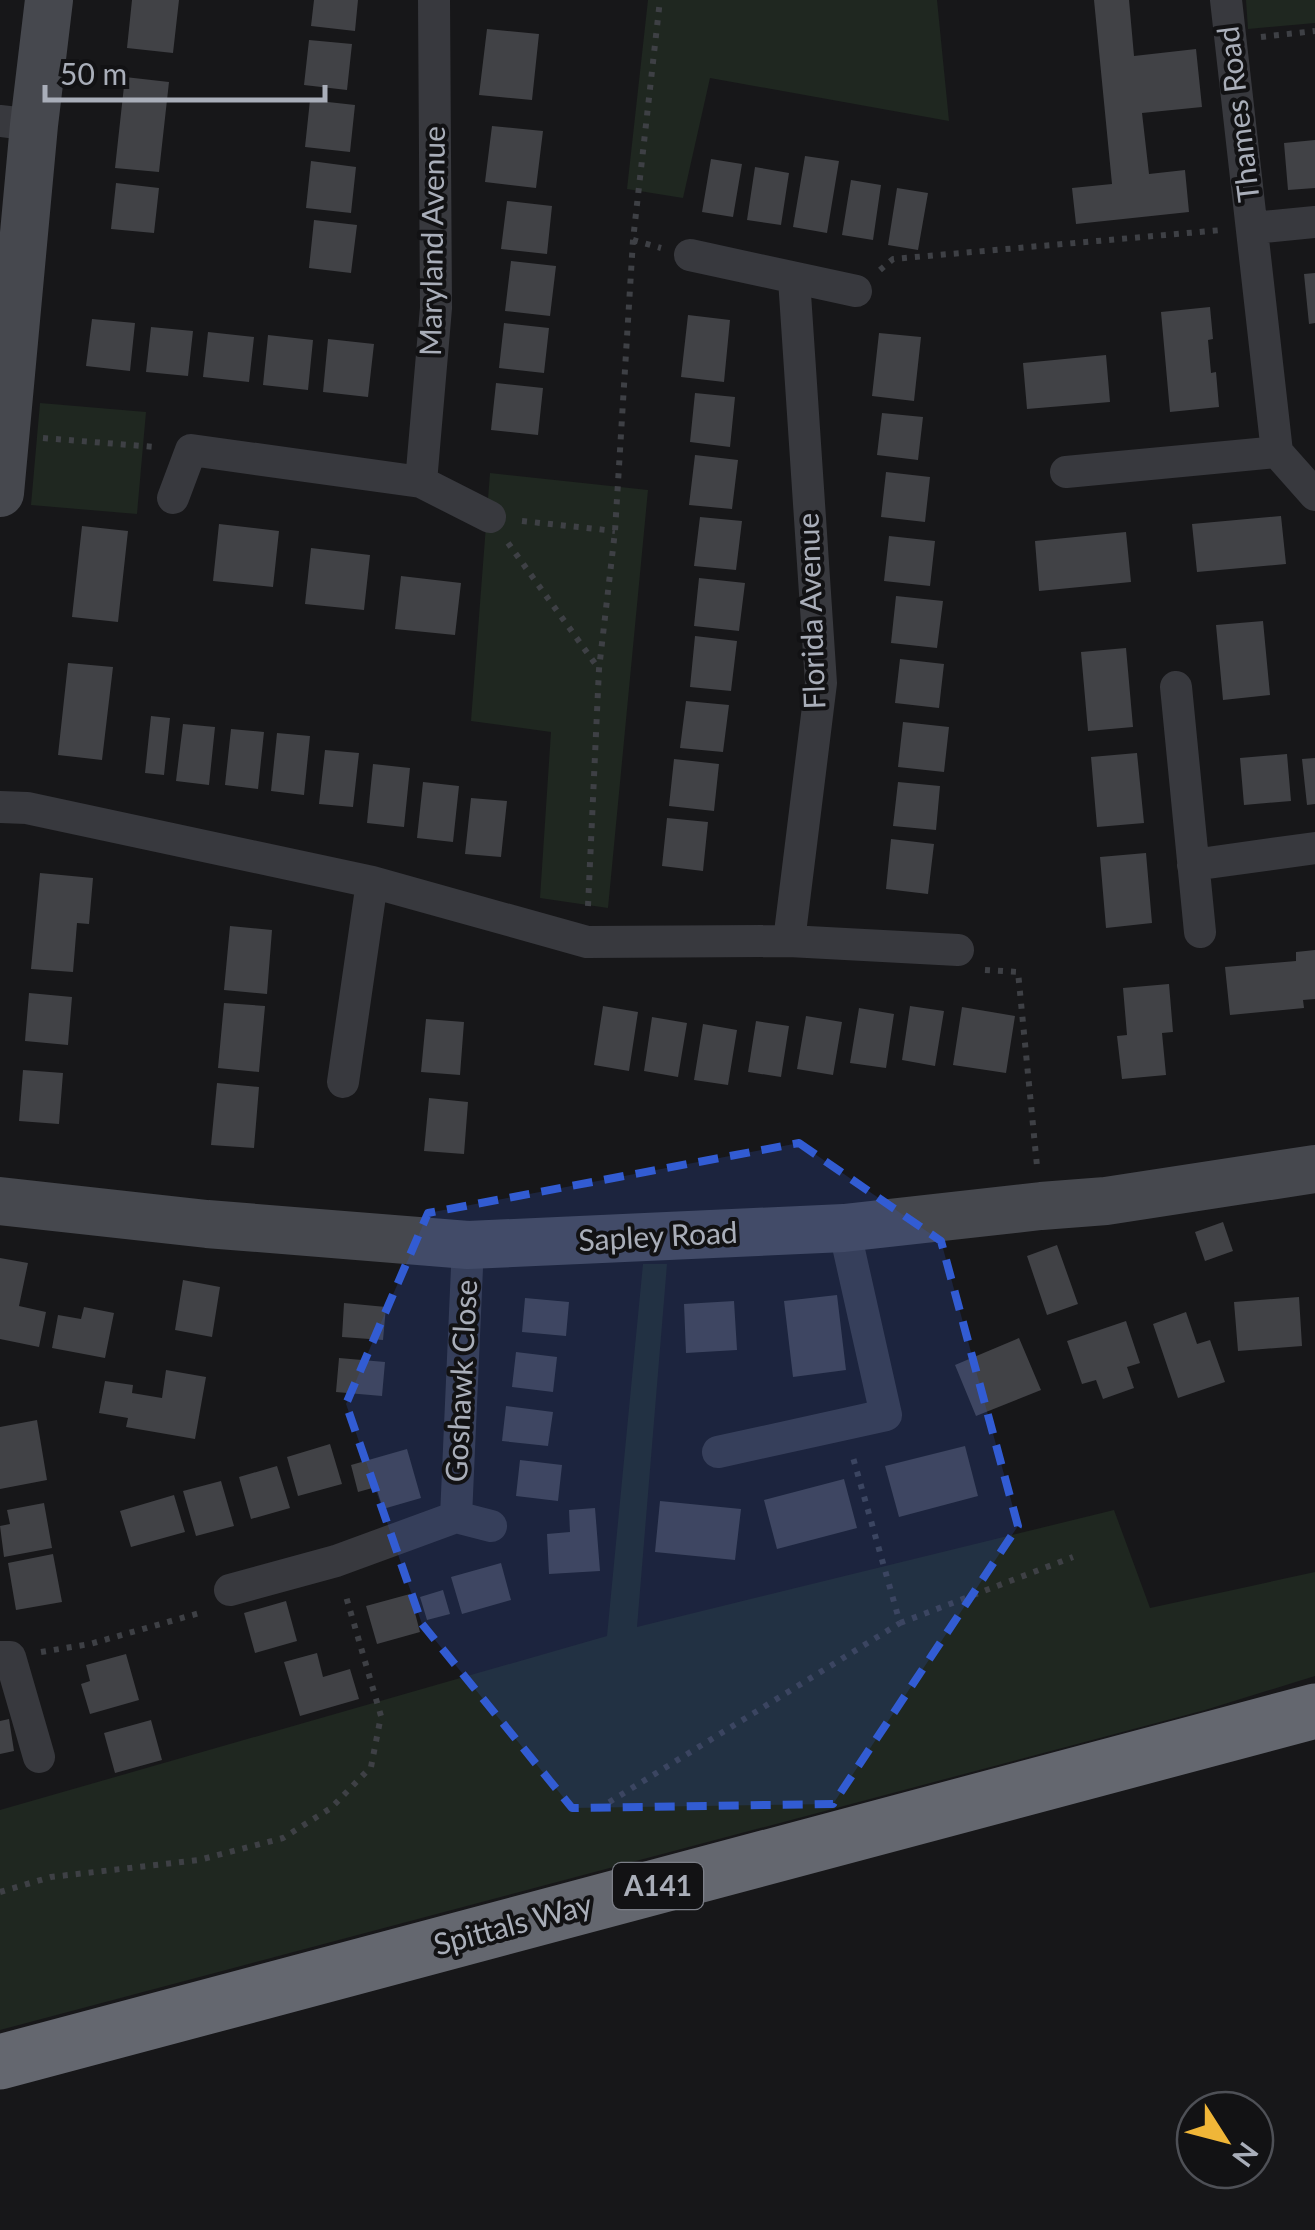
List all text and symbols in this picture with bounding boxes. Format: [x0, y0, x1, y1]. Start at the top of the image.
street label: Thames Road [1208, 24, 1266, 204]
scale bar [45, 40, 325, 102]
text: 50 m [60, 55, 127, 91]
street label: Maryland Avenue [411, 126, 451, 356]
street label: Florida Avenue [789, 512, 831, 710]
street label: Sapley Road [577, 1213, 738, 1257]
street label: Goshawk Close [437, 1279, 483, 1483]
road number: A141 [613, 1863, 703, 1909]
street label: Spittals Way [430, 1885, 596, 1961]
north arrow [1175, 2090, 1275, 2190]
text: N [1226, 2137, 1266, 2174]

